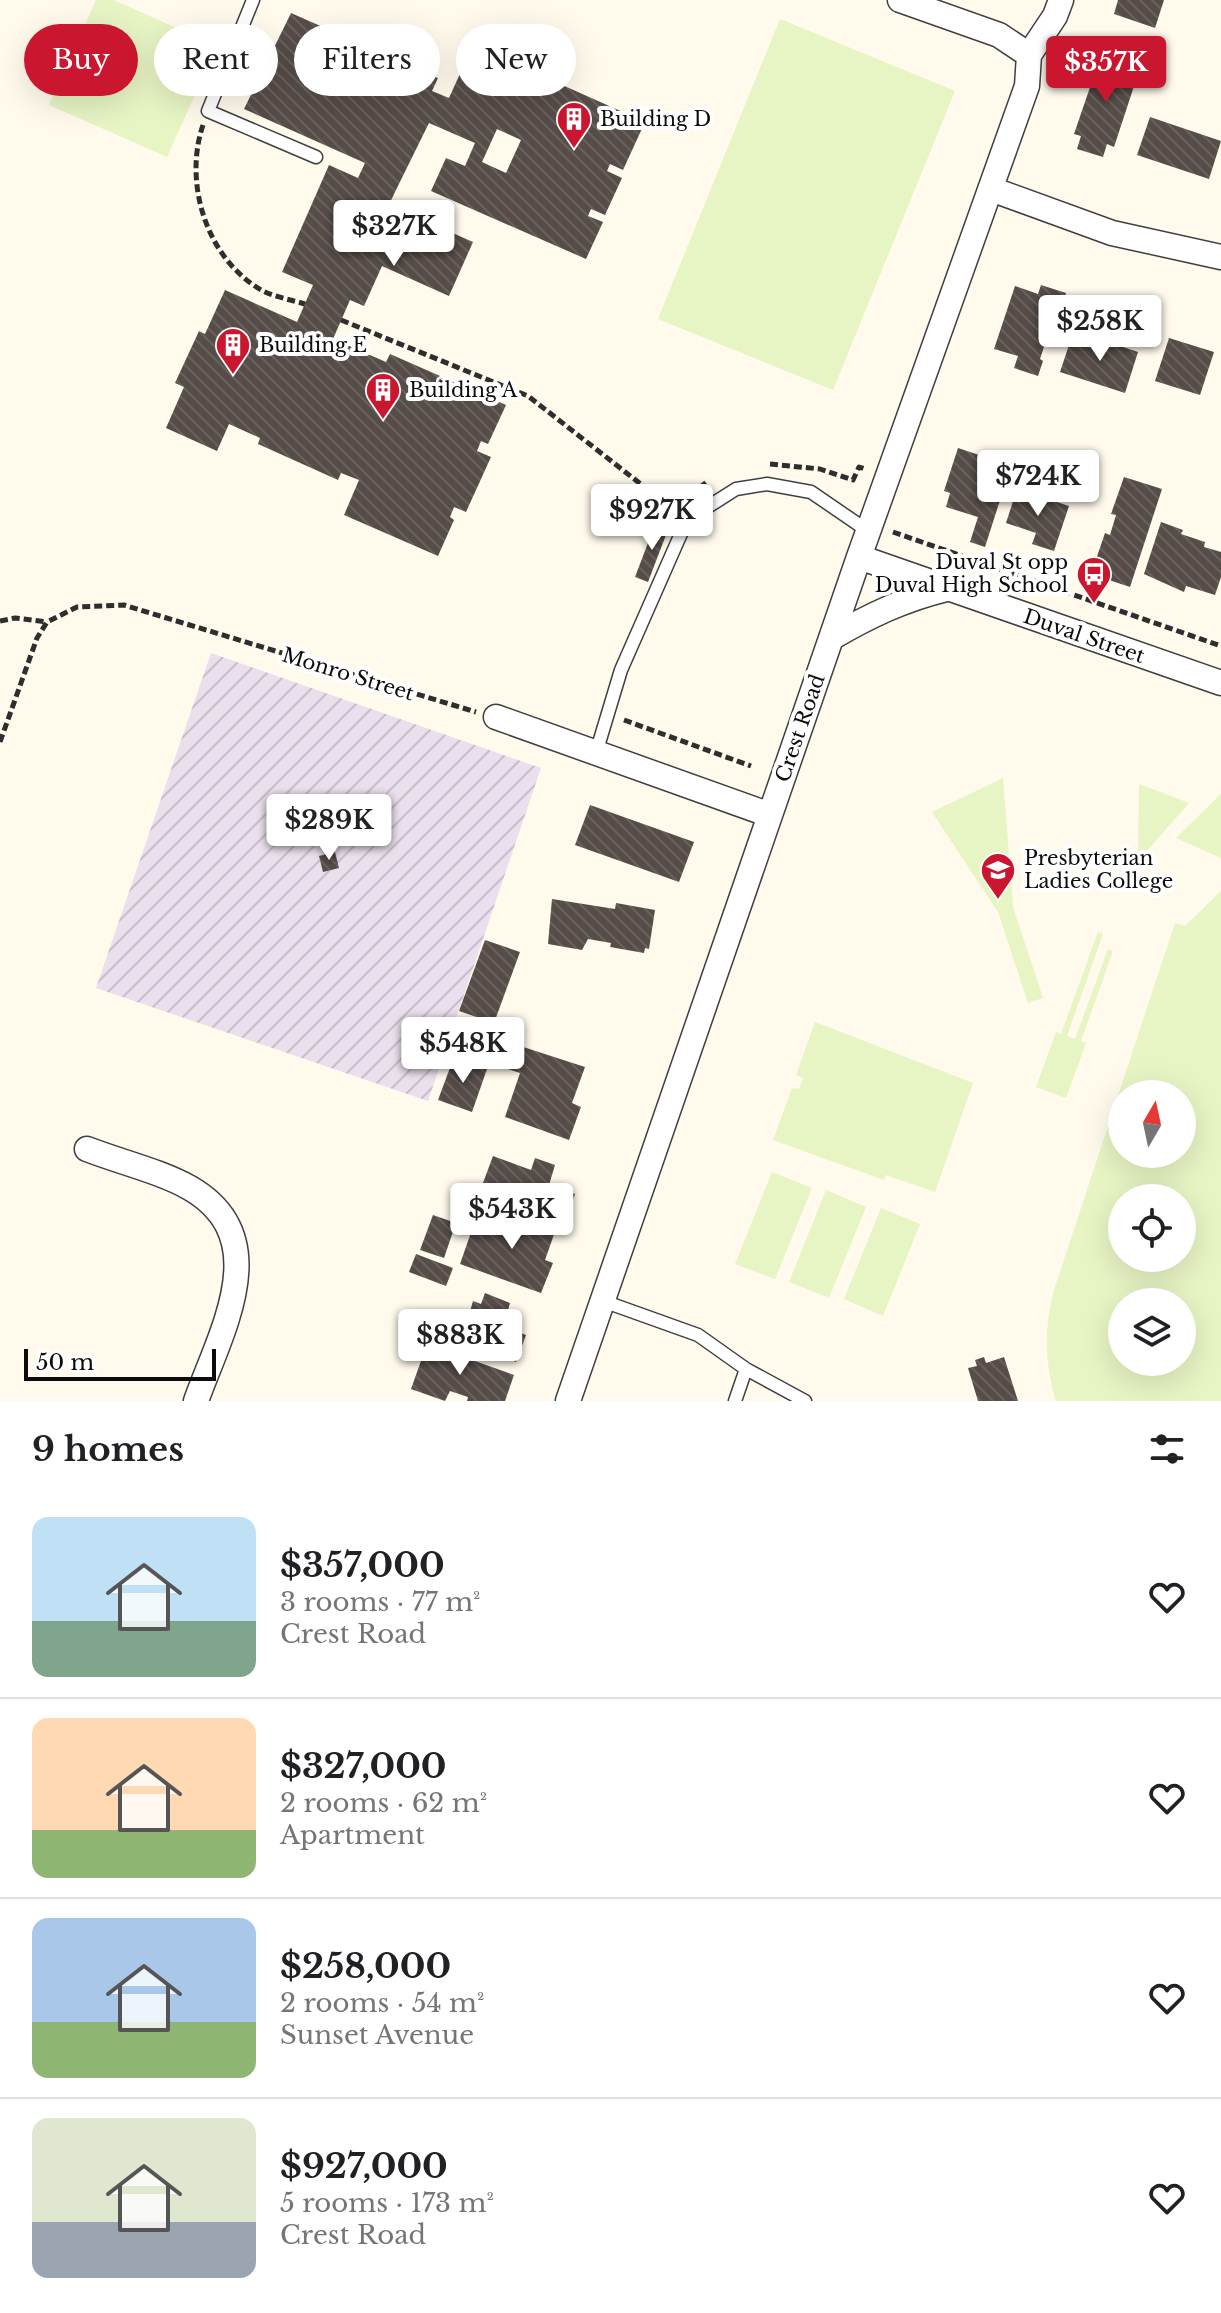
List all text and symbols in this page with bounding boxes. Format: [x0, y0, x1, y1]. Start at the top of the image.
chip: Buy [24, 24, 138, 96]
chip: Rent [154, 24, 278, 96]
chip: Filters [294, 24, 440, 96]
chip: New [456, 24, 576, 96]
pin: $357K [1050, 36, 1162, 104]
text: $357K [1064, 46, 1148, 78]
building icon: Building D [555, 100, 593, 150]
place label: Building D [600, 107, 711, 131]
pin: $327K [338, 200, 450, 268]
text: $327K [351, 210, 437, 242]
pin: $258K [1044, 295, 1156, 363]
text: $258K [1056, 305, 1144, 337]
building icon: Building E [214, 326, 252, 376]
place label: Building E [259, 333, 367, 357]
building icon: Building A [364, 371, 402, 421]
place label: Building A [409, 378, 518, 402]
pin: $724K [982, 450, 1094, 518]
text: $724K [995, 460, 1081, 492]
pin: $927K [596, 484, 708, 552]
text: $927K [609, 494, 695, 526]
place label: Duval St opp Duval High School [875, 550, 1068, 597]
bus stop icon: Duval St opp Duval High School [1075, 555, 1113, 605]
street label: Duval Street [1020, 604, 1148, 668]
street label: Monro Street [279, 643, 417, 706]
street label: Crest Road [770, 671, 830, 785]
pin: $289K [273, 794, 385, 862]
text: $289K [284, 804, 374, 836]
place label: Presbyterian Ladies College [1024, 846, 1173, 893]
school or university icon: Presbyterian Ladies College [979, 851, 1017, 901]
pin: $548K [407, 1017, 519, 1085]
text: $548K [419, 1027, 507, 1059]
north arrow [1108, 1080, 1196, 1168]
map controls [1108, 1080, 1196, 1376]
pin: $543K [456, 1183, 568, 1251]
button: locate [1108, 1184, 1196, 1272]
text: $543K [468, 1193, 556, 1225]
button: layers [1108, 1288, 1196, 1376]
pin: $883K [404, 1309, 516, 1377]
text: $883K [416, 1319, 504, 1351]
scale bar [24, 1345, 216, 1381]
text: 50 m [36, 1349, 94, 1376]
icon: filters [1145, 1427, 1189, 1471]
text: 9 homes [32, 1428, 184, 1470]
text: $357,000 [280, 1544, 445, 1586]
icon: home [96, 1549, 192, 1645]
icon: heart [1145, 1575, 1189, 1619]
text: 3 rooms · 77 m² [280, 1586, 481, 1618]
text: Crest Road [280, 1618, 426, 1650]
text: $327,000 [280, 1745, 447, 1787]
icon: home [96, 1750, 192, 1846]
icon: heart [1145, 1776, 1189, 1820]
text: 2 rooms · 62 m² [280, 1787, 487, 1819]
text: Apartment [280, 1819, 425, 1851]
text: $258,000 [280, 1945, 451, 1987]
icon: home [96, 1950, 192, 2046]
icon: heart [1145, 1976, 1189, 2020]
text: 2 rooms · 54 m² [280, 1987, 484, 2019]
text: Sunset Avenue [280, 2019, 474, 2051]
text: $927,000 [280, 2145, 448, 2187]
icon: home [96, 2150, 192, 2246]
icon: heart [1145, 2176, 1189, 2220]
text: 5 rooms · 173 m² [280, 2187, 494, 2219]
text: Crest Road [280, 2219, 426, 2251]

